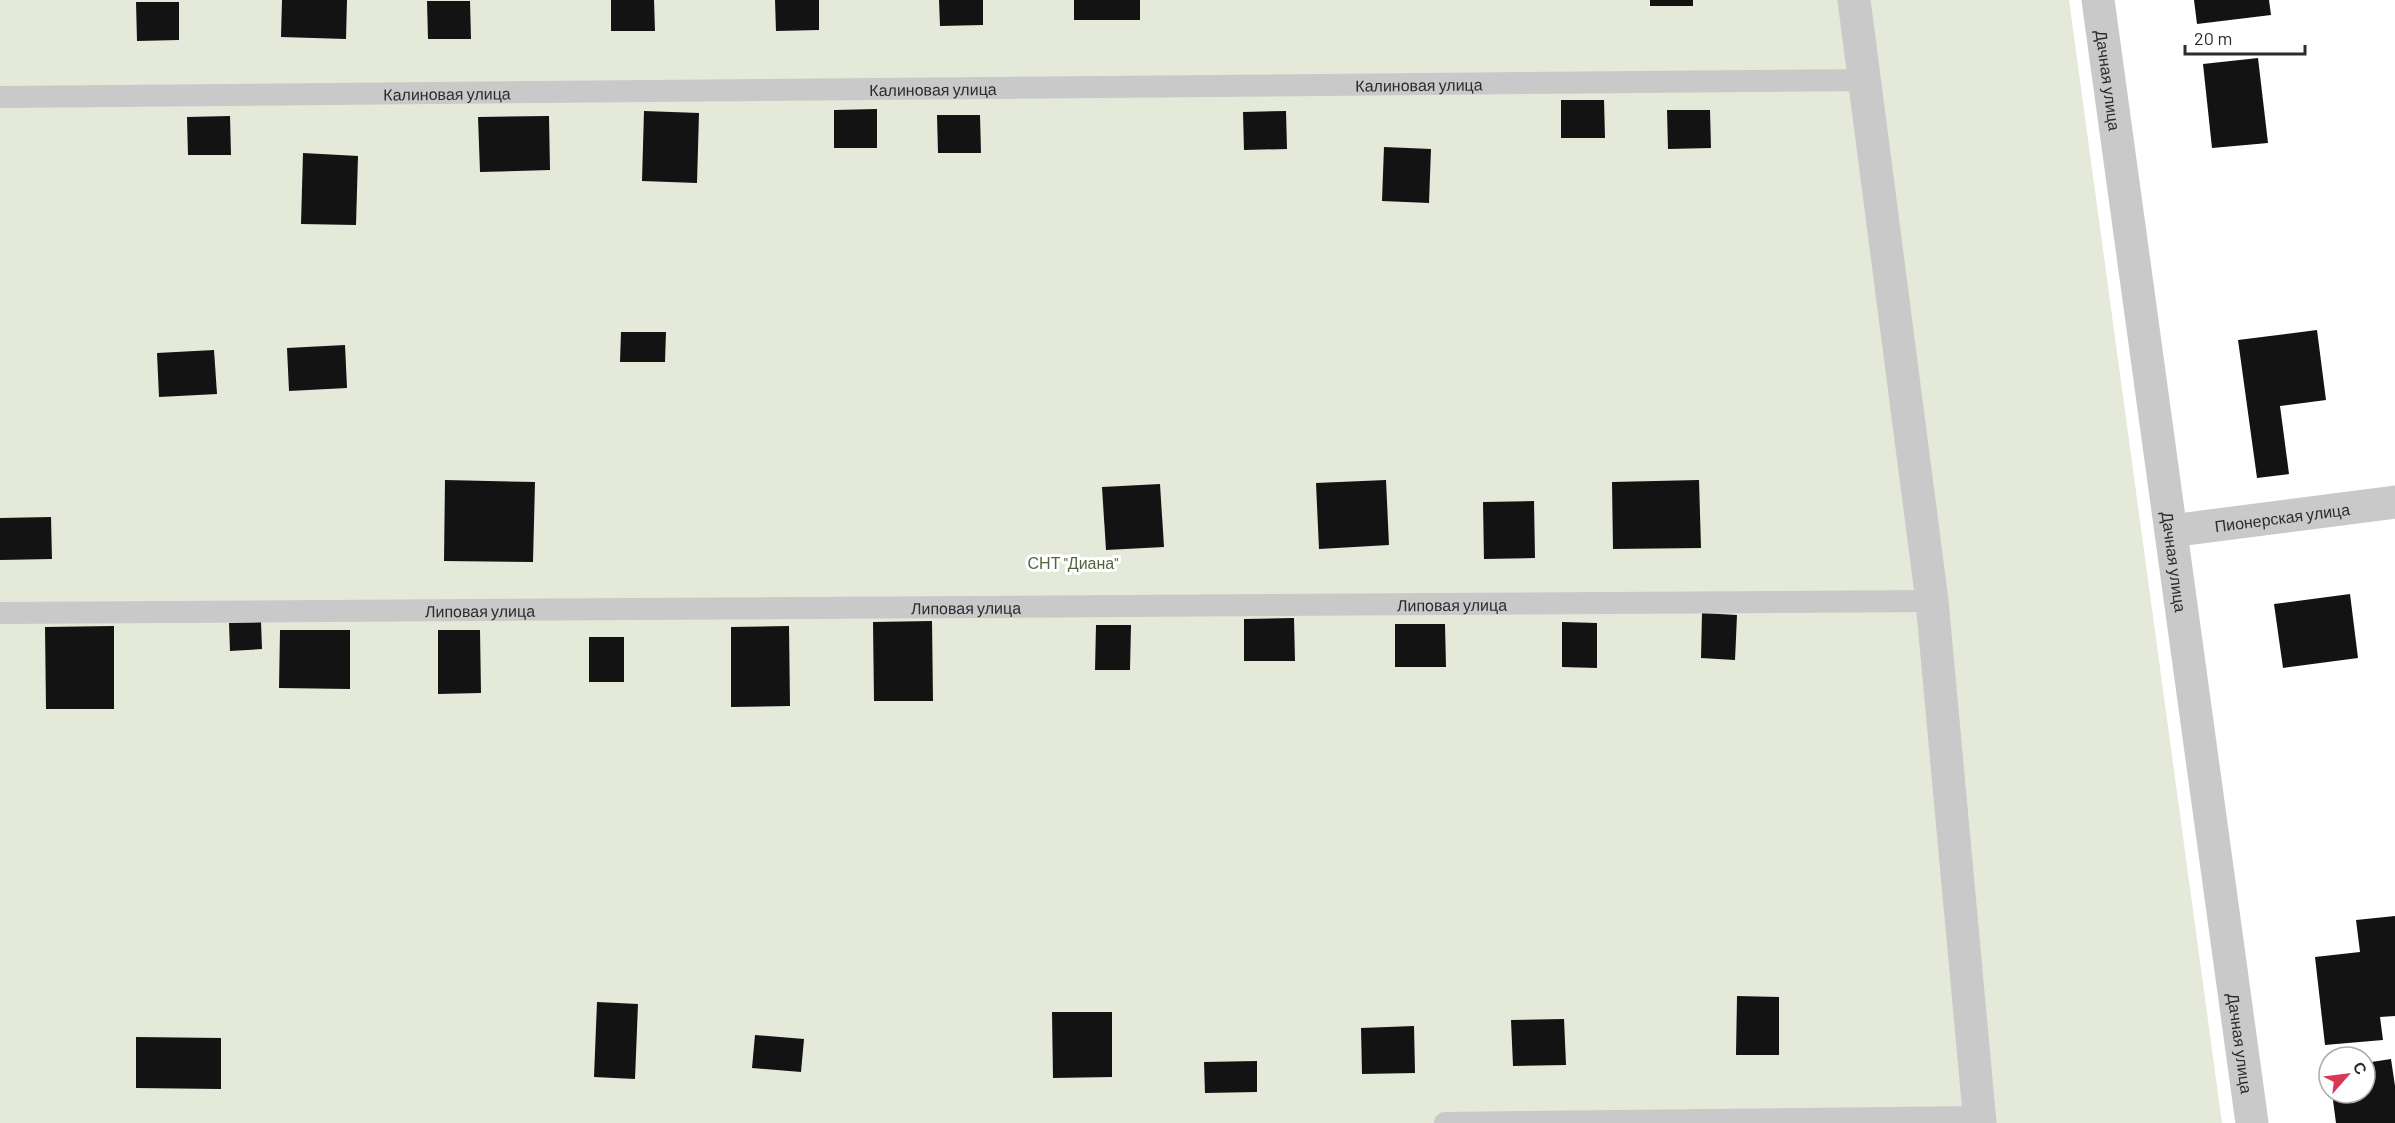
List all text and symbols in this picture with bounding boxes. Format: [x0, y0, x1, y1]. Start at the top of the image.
scale bar [2185, 18, 2305, 56]
text: 20 m [2194, 27, 2232, 49]
street label: Дачная улица [2093, 29, 2125, 132]
street label: Калиновая улица [1355, 74, 1483, 94]
street label: Калиновая улица [869, 78, 997, 99]
street label: Калиновая улица [383, 83, 511, 103]
street label: Пионерская улица [2213, 498, 2351, 535]
street label: Дачная улица [2159, 510, 2191, 613]
park label: СНТ "Диана" [1028, 553, 1118, 572]
street label: Липовая улица [1397, 594, 1507, 614]
street label: Липовая улица [911, 597, 1021, 617]
street label: Липовая улица [425, 600, 535, 620]
street label: Дачная улица [2225, 992, 2257, 1095]
north arrow [2317, 1045, 2377, 1105]
text: С [2350, 1058, 2372, 1078]

